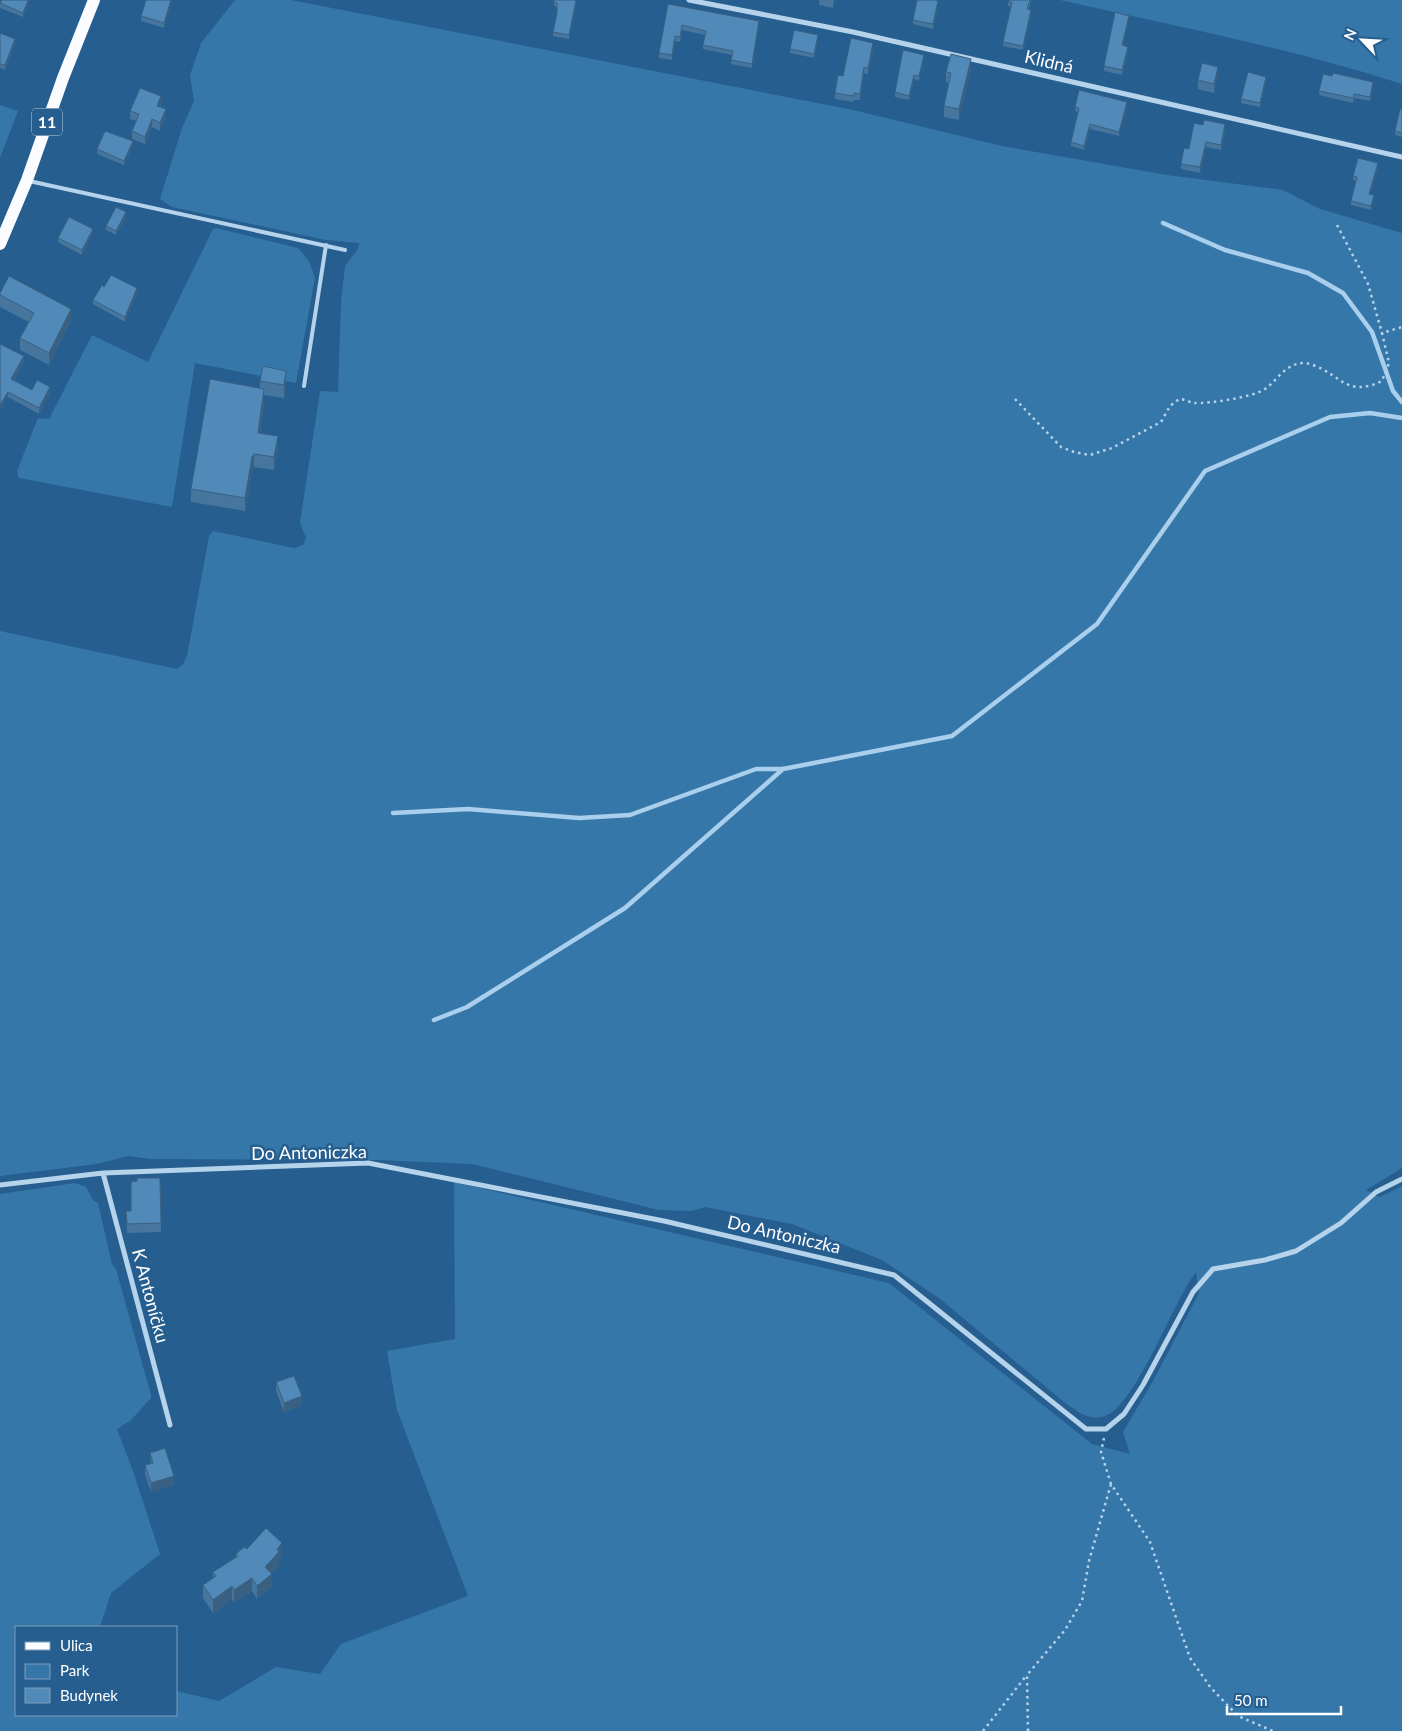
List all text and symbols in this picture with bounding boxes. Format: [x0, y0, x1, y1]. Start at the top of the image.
north arrow [1337, 15, 1387, 65]
text: N [1340, 26, 1360, 43]
street label: Klidná [1023, 45, 1076, 77]
road number: 11 [32, 108, 62, 136]
street label: Do Antoniczka [251, 1140, 367, 1164]
street label: Do Antoniczka [725, 1210, 843, 1258]
street label: K Antoníčku [128, 1246, 174, 1345]
legend [15, 1626, 178, 1716]
text: Ulica [60, 1636, 93, 1654]
text: Park [60, 1661, 90, 1679]
scale bar [1227, 1684, 1341, 1716]
text: Budynek [60, 1686, 118, 1704]
text: 50 m [1234, 1691, 1268, 1709]

